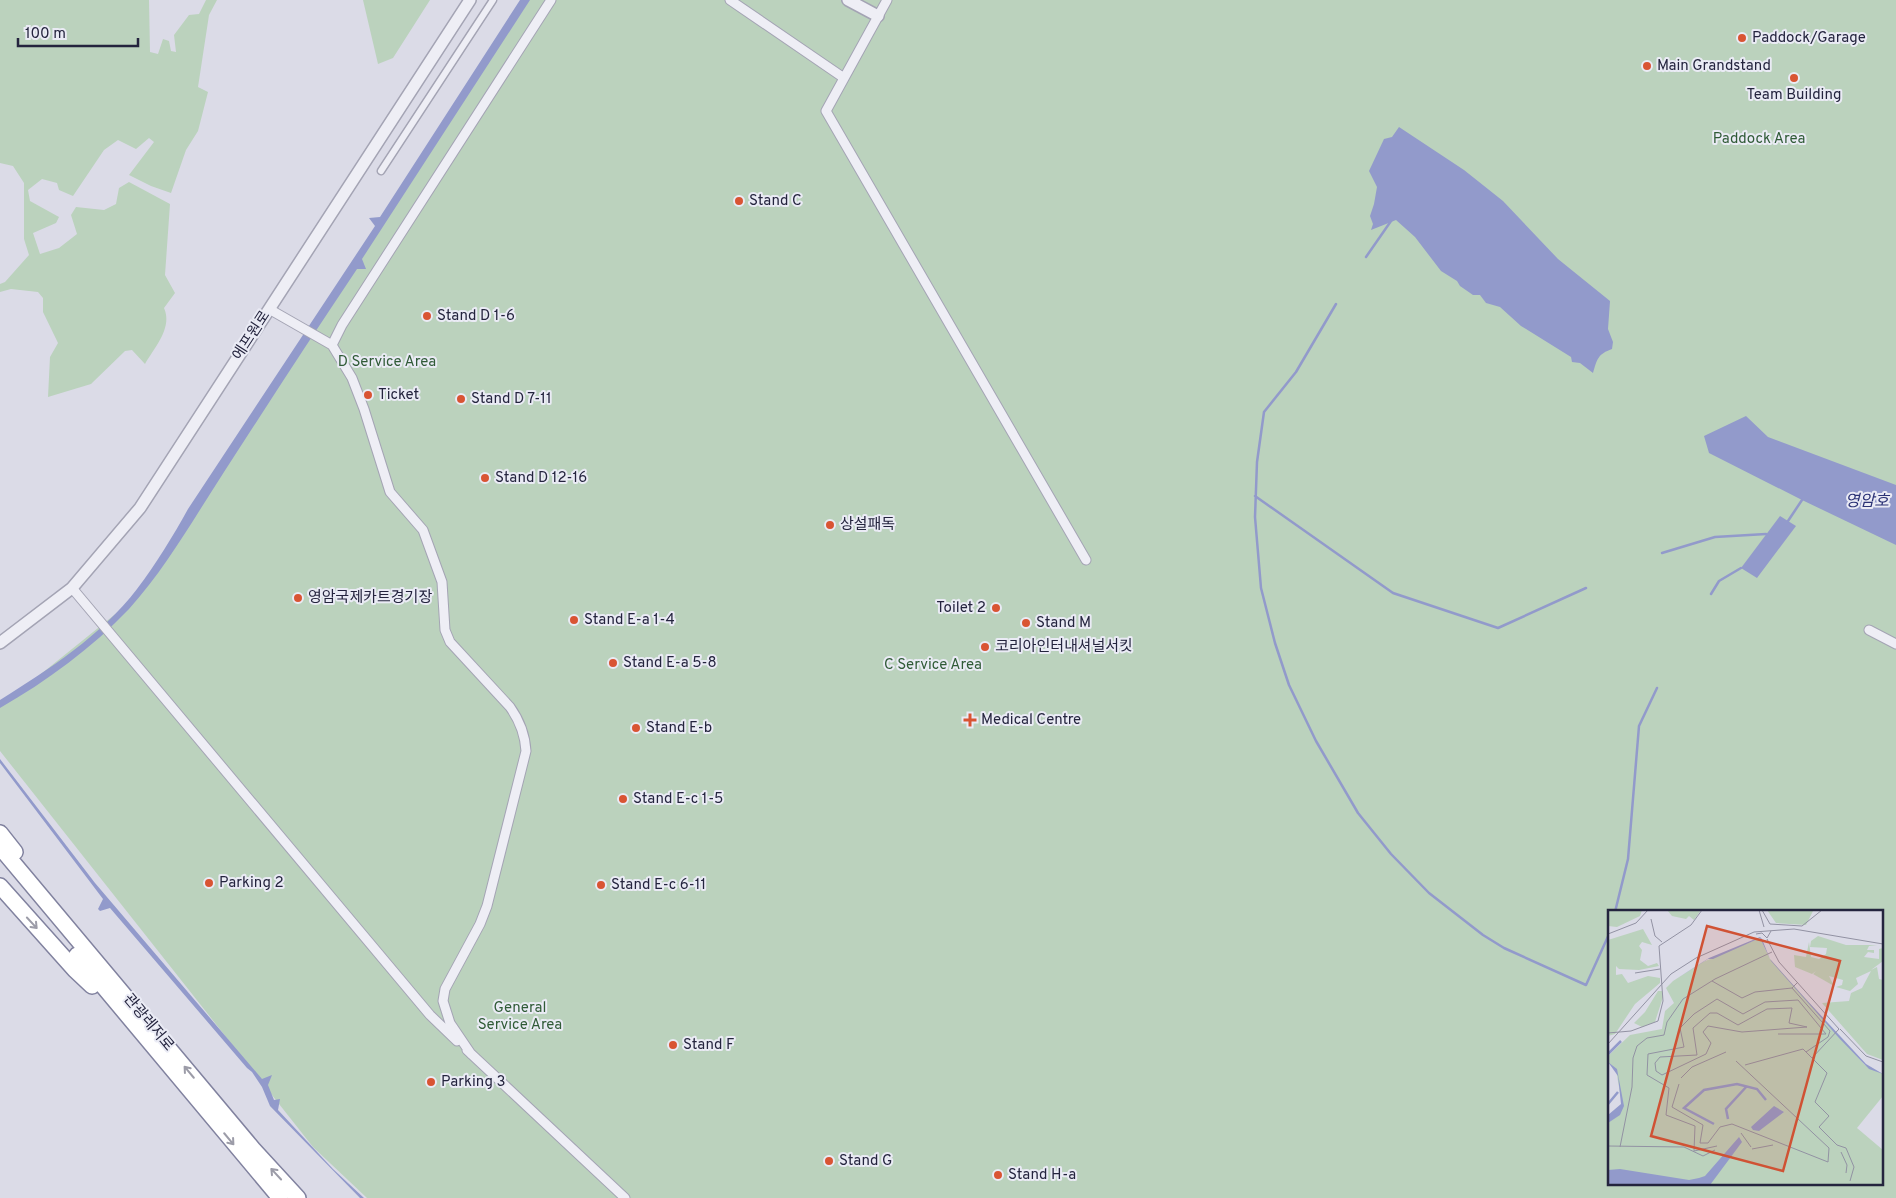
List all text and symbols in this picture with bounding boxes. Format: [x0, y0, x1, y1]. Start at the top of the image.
scale bar [18, 15, 138, 47]
text: 100 m [25, 25, 66, 44]
place label: Paddock/Garage [1752, 29, 1866, 48]
marker: Paddock/Garage [1736, 32, 1748, 44]
place label: Main Grandstand [1657, 57, 1771, 76]
marker: Main Grandstand [1641, 60, 1653, 72]
marker: Team Building [1788, 72, 1800, 84]
place label: Team Building [1746, 86, 1842, 105]
park label: Paddock Area [1713, 130, 1805, 149]
place label: Stand C [749, 192, 802, 211]
marker: Stand C [733, 195, 745, 207]
place label: Stand D 1-6 [437, 307, 515, 326]
street label: 에프원로 [229, 308, 275, 364]
marker: Stand D 1-6 [421, 310, 433, 322]
park label: D Service Area [338, 353, 436, 372]
place label: Ticket [378, 386, 419, 405]
marker: Ticket [362, 389, 374, 401]
place label: Stand D 7-11 [471, 390, 551, 409]
marker: Stand D 7-11 [455, 393, 467, 405]
place label: Stand D 12-16 [495, 469, 587, 488]
marker: Stand D 12-16 [479, 472, 491, 484]
water label: 영암호 [1845, 492, 1890, 512]
place label: 상설패독 [840, 516, 895, 535]
marker: 상설패독 [824, 519, 836, 531]
place label: 영암국제카트경기장 [308, 589, 432, 608]
marker: 영암국제카트경기장 [292, 592, 304, 604]
place label: Toilet 2 [936, 599, 986, 618]
marker: Toilet 2 [990, 602, 1002, 614]
place label: Stand E-a 1-4 [584, 611, 675, 630]
marker: Stand E-a 1-4 [568, 614, 580, 626]
place label: Stand M [1036, 614, 1091, 633]
marker: Stand M [1020, 617, 1032, 629]
place label: 코리아인터내셔널서킷 [995, 638, 1133, 657]
marker: 코리아인터내셔널서킷 [979, 641, 991, 653]
place label: Stand E-a 5-8 [623, 654, 717, 673]
park label: C Service Area [884, 656, 982, 675]
marker: Stand E-a 5-8 [607, 657, 619, 669]
place label: Medical Centre [981, 711, 1081, 730]
marker: Medical Centre [963, 713, 977, 727]
place label: Stand E-b [646, 719, 712, 738]
marker: Stand E-b [630, 722, 642, 734]
place label: Stand E-c 1-5 [633, 790, 723, 809]
marker: Stand E-c 1-5 [617, 793, 629, 805]
place label: Parking 2 [219, 874, 284, 893]
place label: Stand E-c 6-11 [611, 876, 706, 895]
marker: Parking 2 [203, 877, 215, 889]
marker: Stand E-c 6-11 [595, 879, 607, 891]
inset map [1608, 910, 1884, 1186]
one-way arrow [26, 917, 38, 930]
street label: 관광레저로 [119, 990, 177, 1056]
park label: General Service Area [478, 999, 562, 1035]
place label: Stand F [683, 1036, 735, 1055]
marker: Stand F [667, 1039, 679, 1051]
one-way arrow [184, 1066, 195, 1079]
place label: Parking 3 [441, 1073, 505, 1092]
marker: Parking 3 [425, 1076, 437, 1088]
one-way arrow [223, 1132, 234, 1145]
place label: Stand G [839, 1152, 892, 1171]
marker: Stand G [823, 1155, 835, 1167]
place label: Stand H-a [1008, 1166, 1076, 1185]
one-way arrow [270, 1167, 282, 1180]
marker: Stand H-a [992, 1169, 1004, 1181]

